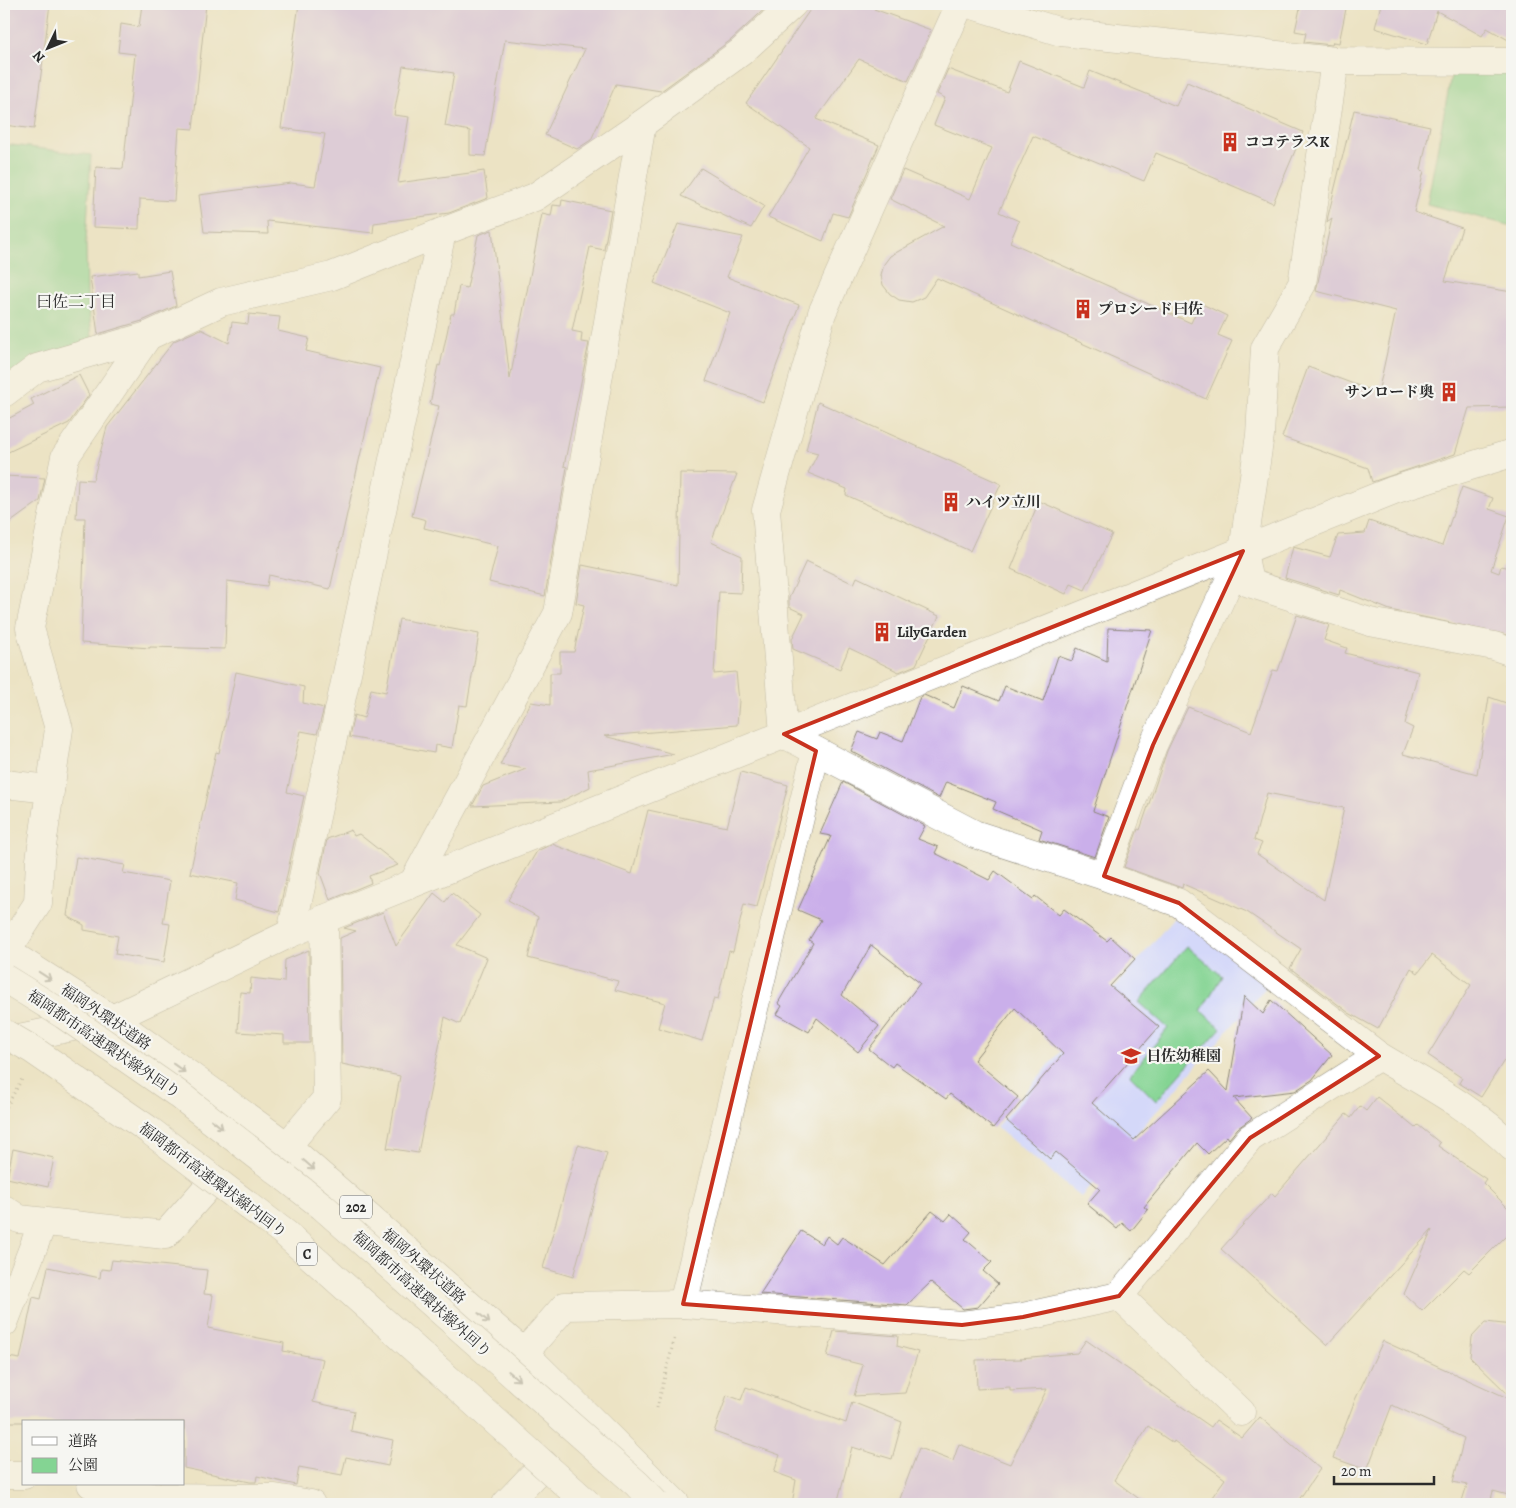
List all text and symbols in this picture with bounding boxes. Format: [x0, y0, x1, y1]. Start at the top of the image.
north arrow [22, 22, 72, 72]
text: N [28, 46, 49, 67]
building icon: ココテラスK [1219, 131, 1241, 153]
place label: ココテラスK [1245, 132, 1330, 152]
district label: 曰佐二丁目 [36, 291, 116, 313]
building icon: プロシード曰佐 [1072, 298, 1094, 320]
place label: プロシード曰佐 [1098, 299, 1203, 319]
building icon: サンロード奥 [1438, 381, 1460, 403]
place label: サンロード奥 [1345, 382, 1434, 402]
building icon: ハイツ立川 [940, 491, 962, 513]
place label: ハイツ立川 [966, 492, 1041, 512]
building icon: LilyGarden [871, 621, 893, 643]
place label: LilyGarden [897, 622, 967, 642]
one-way arrow [37, 971, 51, 981]
street label: 福岡外環状道路 [57, 979, 155, 1055]
street label: 福岡都市高速環状線外回り [24, 985, 184, 1103]
school or university icon: 日佐幼稚園 [1120, 1045, 1142, 1067]
place label: 日佐幼稚園 [1146, 1046, 1221, 1066]
one-way arrow [172, 1063, 186, 1073]
street label: 福岡都市高速環状線内回り [135, 1118, 291, 1242]
one-way arrow [210, 1119, 223, 1130]
one-way arrow [302, 1159, 315, 1171]
road number: 202 [340, 1196, 372, 1218]
street label: 福岡外環状道路 [378, 1224, 470, 1308]
street label: 福岡都市高速環状線外回り [348, 1226, 496, 1362]
road number: C [297, 1242, 317, 1266]
one-way arrow [477, 1312, 490, 1324]
one-way arrow [508, 1370, 521, 1382]
legend [22, 1420, 185, 1486]
text: 道路 [68, 1431, 98, 1451]
scale bar [1334, 1453, 1434, 1485]
text: 公園 [68, 1455, 98, 1475]
text: 20 m [1341, 1461, 1372, 1481]

